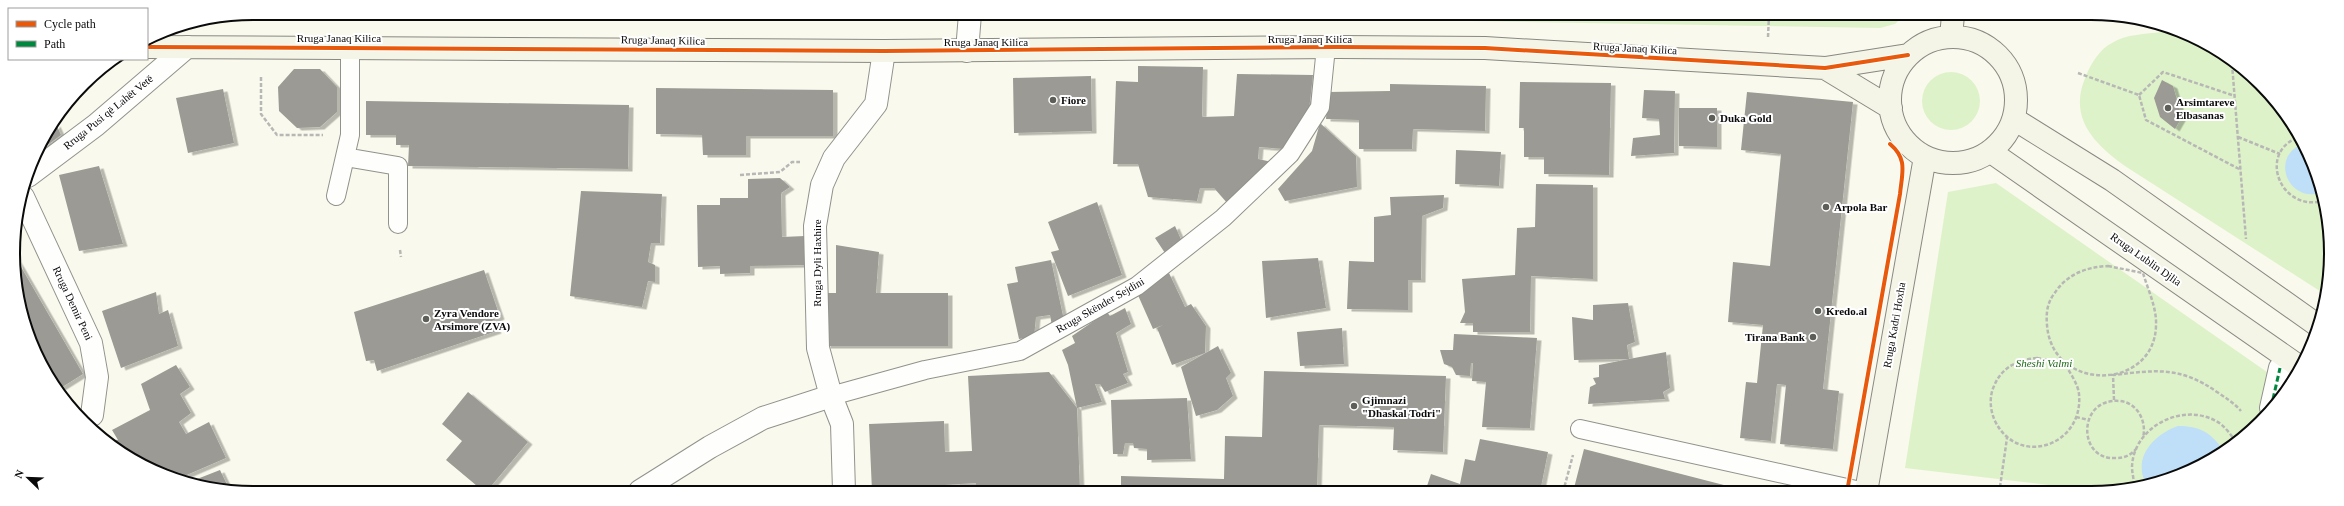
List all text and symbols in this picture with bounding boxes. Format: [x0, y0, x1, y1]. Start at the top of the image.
legend [8, 8, 148, 60]
text: Cycle path [44, 17, 96, 31]
street label: Rruga Janaq Kilica [297, 32, 381, 44]
street label: Rruga Janaq Kilica [621, 33, 705, 47]
street label: Rruga Janaq Kilica [1268, 33, 1352, 45]
street label: Rruga Janaq Kilica [944, 36, 1028, 48]
text: Path [44, 37, 65, 51]
street label: Rruga Janaq Kilica [1593, 40, 1678, 56]
street label: Rruga Pusi që Lahët Vetë [61, 72, 155, 152]
place label: Fiore [1061, 94, 1086, 106]
marker: Fiore [1048, 95, 1058, 105]
place label: Arsimtareve Elbasanas [2176, 96, 2235, 121]
marker: Arsimtareve Elbasanas [2163, 103, 2173, 113]
place label: Duka Gold [1720, 112, 1772, 124]
marker: Duka Gold [1707, 113, 1717, 123]
place label: Arpola Bar [1834, 201, 1888, 213]
marker: Arpola Bar [1821, 202, 1831, 212]
street label: Rruga Dyli Haxhire [811, 219, 823, 307]
street label: Rruga Lublin Djlia [2108, 230, 2184, 288]
street label: Rruga Demir Peni [51, 264, 95, 342]
street label: Rruga Skënder Sejdini [1054, 275, 1146, 335]
street label: Rruga Kadri Hoxha [1881, 281, 1907, 369]
place label: Kredo.al [1826, 305, 1867, 317]
marker: Kredo.al [1813, 306, 1823, 316]
place label: Zyra Vendore Arsimore (ZVA) [434, 307, 511, 333]
marker: Zyra Vendore Arsimore (ZVA) [421, 314, 431, 324]
place label: Tirana Bank [1745, 331, 1806, 343]
marker: Tirana Bank [1808, 332, 1818, 342]
park label: Sheshi Valmi [2016, 357, 2072, 369]
place label: Gjimnazi "Dhaskal Todri" [1362, 394, 1441, 419]
marker: Gjimnazi "Dhaskal Todri" [1349, 401, 1359, 411]
north arrow [8, 458, 48, 498]
text: N [12, 468, 26, 480]

